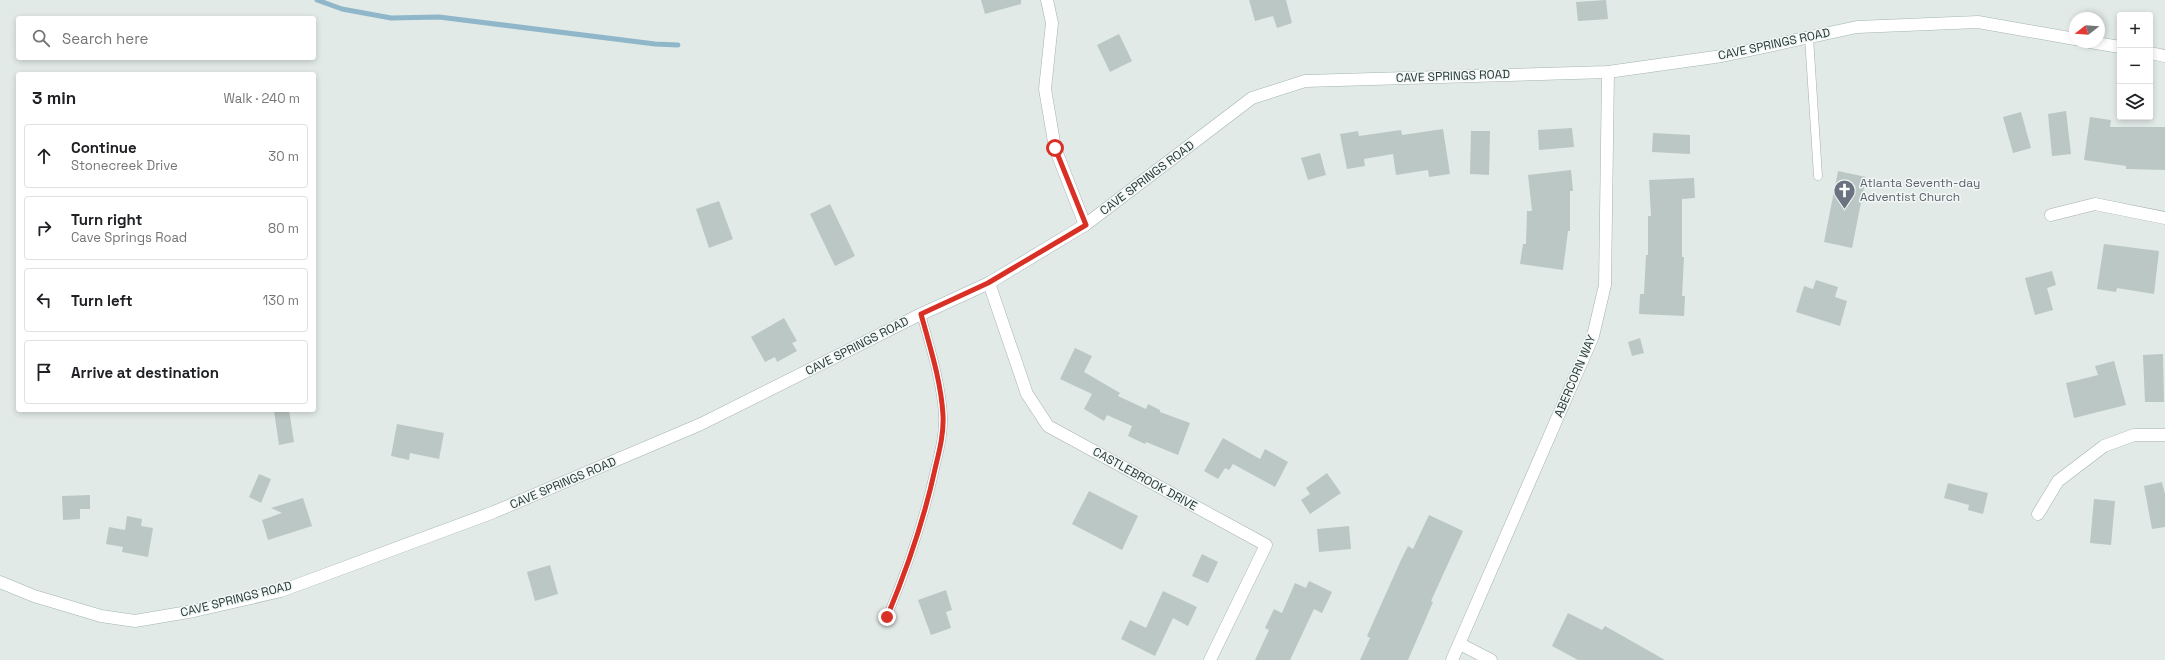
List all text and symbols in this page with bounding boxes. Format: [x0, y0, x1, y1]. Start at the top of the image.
north arrow [2069, 12, 2105, 48]
map controls [2117, 12, 2153, 120]
button: + [2117, 12, 2153, 48]
search box [16, 16, 316, 60]
street label: CAVE SPRINGS ROAD [1716, 24, 1832, 64]
icon: search [30, 27, 52, 49]
text: Search here [62, 29, 148, 48]
button: − [2117, 48, 2153, 84]
street label: CAVE SPRINGS ROAD [1396, 66, 1510, 86]
button: layers [2117, 84, 2153, 120]
text: 3 min [32, 87, 76, 109]
text: Walk · 240 m [224, 90, 300, 107]
street label: CAVE SPRINGS ROAD [1097, 137, 1197, 219]
text: Continue [71, 138, 137, 157]
route start [1046, 139, 1064, 157]
icon: ahead [33, 145, 55, 167]
text: 30 m [268, 148, 299, 165]
text: Stonecreek Drive [71, 157, 178, 174]
place label: Atlanta Seventh-day Adventist Church [1860, 175, 1980, 205]
church icon: Atlanta Seventh-day Adventist Church [1832, 177, 1858, 210]
text: Turn right [71, 210, 142, 229]
icon: right [33, 217, 55, 239]
text: 80 m [268, 220, 299, 237]
text: Cave Springs Road [71, 229, 187, 246]
icon: left [33, 289, 55, 311]
text: Turn left [71, 291, 133, 310]
text: 130 m [263, 292, 299, 309]
street label: CAVE SPRINGS ROAD [802, 313, 912, 379]
street label: ABERCORN WAY [1550, 332, 1600, 420]
icon: arrive [33, 361, 55, 383]
text: Arrive at destination [71, 363, 219, 382]
street label: CASTLEBROOK DRIVE [1090, 444, 1200, 515]
street label: CAVE SPRINGS ROAD [507, 453, 619, 513]
street label: CAVE SPRINGS ROAD [179, 577, 293, 621]
route end [878, 608, 896, 626]

